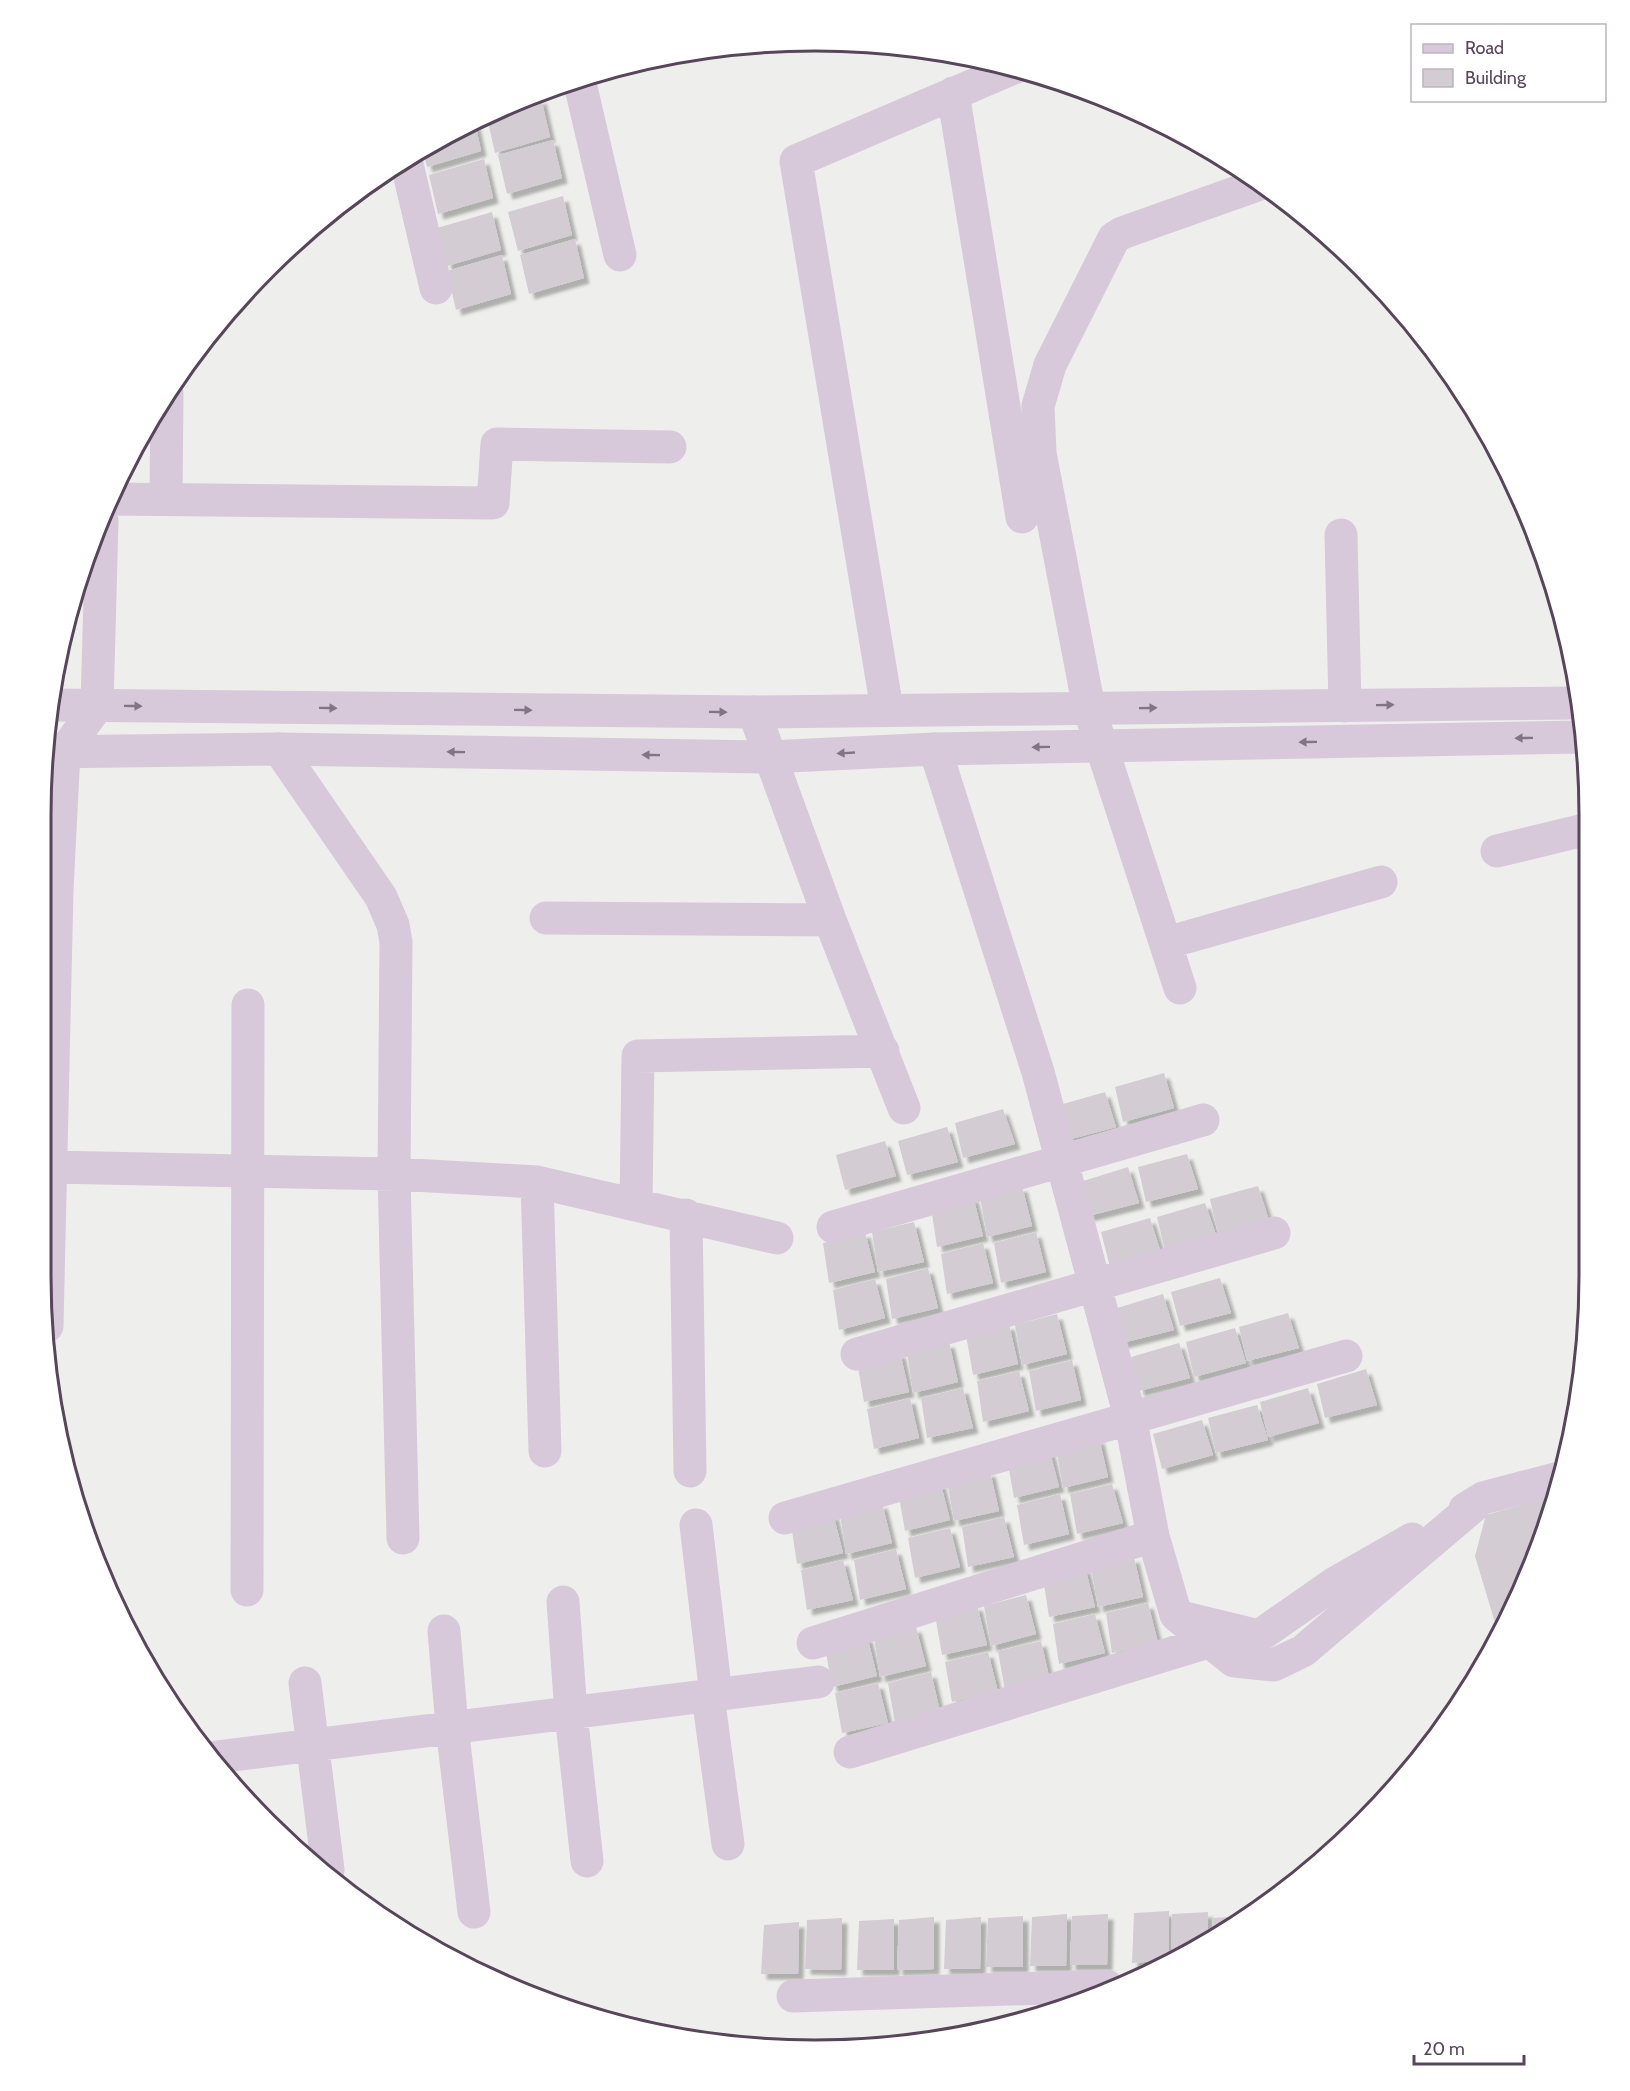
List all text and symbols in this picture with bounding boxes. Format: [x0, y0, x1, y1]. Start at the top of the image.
legend [1411, 24, 1606, 102]
text: Road [1465, 37, 1504, 59]
text: Building [1465, 67, 1527, 89]
one-way arrow [1375, 700, 1394, 710]
one-way arrow [124, 701, 143, 711]
one-way arrow [319, 703, 338, 713]
one-way arrow [1138, 703, 1157, 713]
one-way arrow [514, 705, 533, 715]
one-way arrow [709, 707, 728, 716]
one-way arrow [1514, 733, 1533, 743]
one-way arrow [1299, 737, 1318, 747]
one-way arrow [1031, 742, 1050, 752]
one-way arrow [446, 747, 465, 757]
one-way arrow [836, 749, 855, 758]
one-way arrow [641, 750, 660, 760]
scale bar [1414, 2028, 1524, 2066]
text: 20 m [1423, 2038, 1465, 2060]

